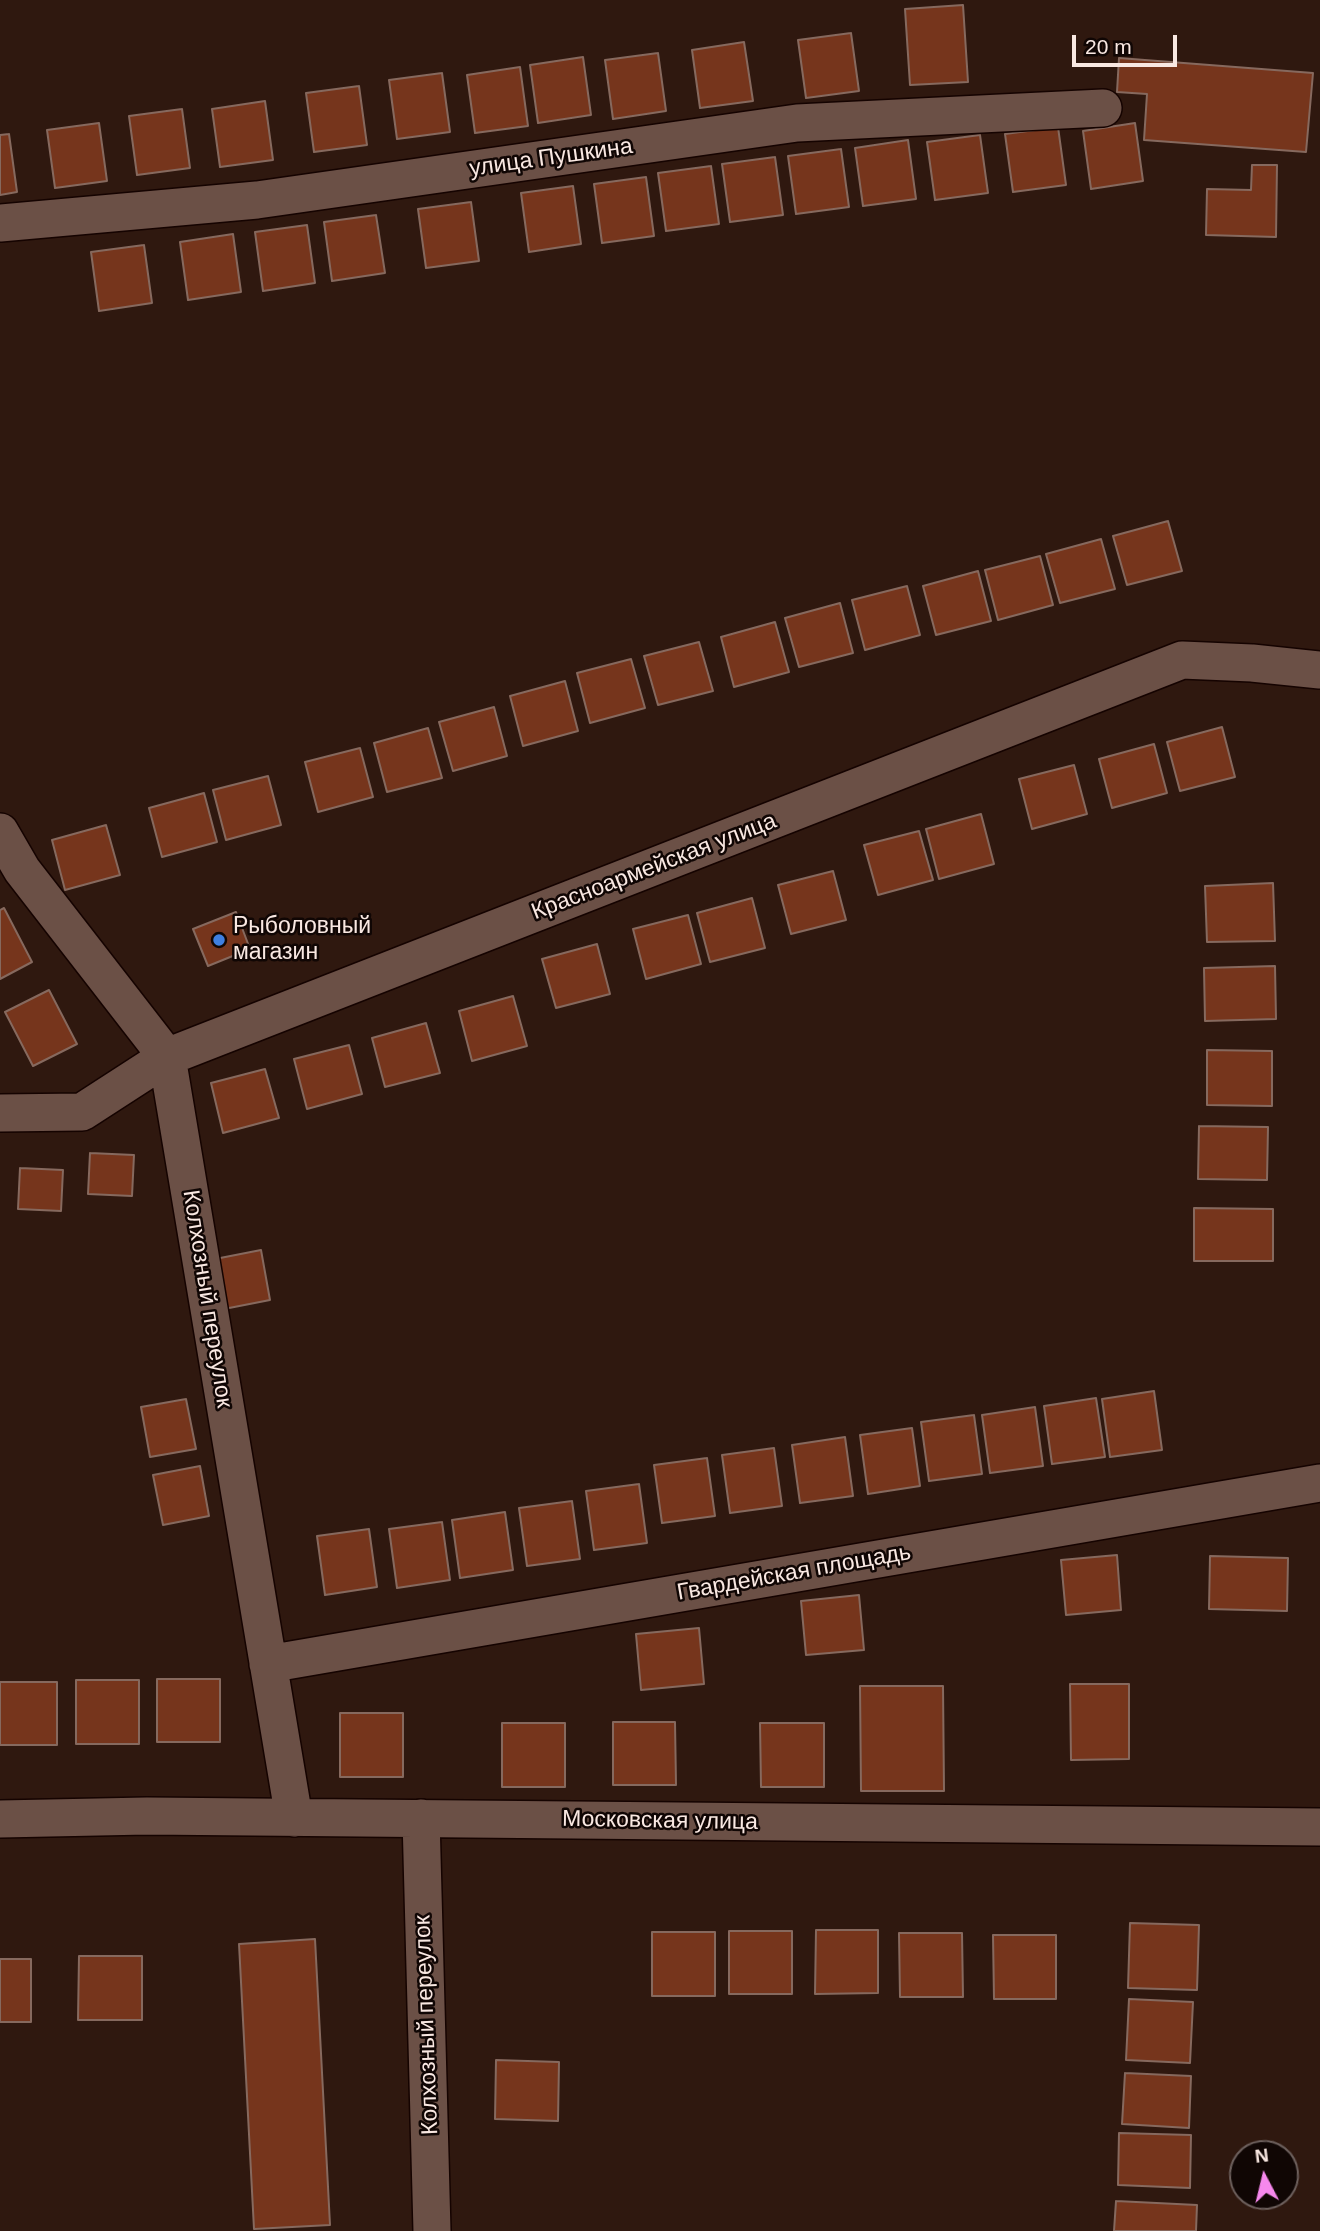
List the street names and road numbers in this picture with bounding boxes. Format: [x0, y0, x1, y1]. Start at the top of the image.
street label: улица Пушкина [468, 133, 634, 183]
street label: Красноармейская улица [528, 808, 780, 926]
street label: Колхозный переулок [176, 1188, 238, 1410]
street label: Гвардейская площадь [675, 1539, 913, 1607]
street label: Московская улица [562, 1805, 758, 1837]
street label: Колхозный переулок [409, 1915, 445, 2135]

